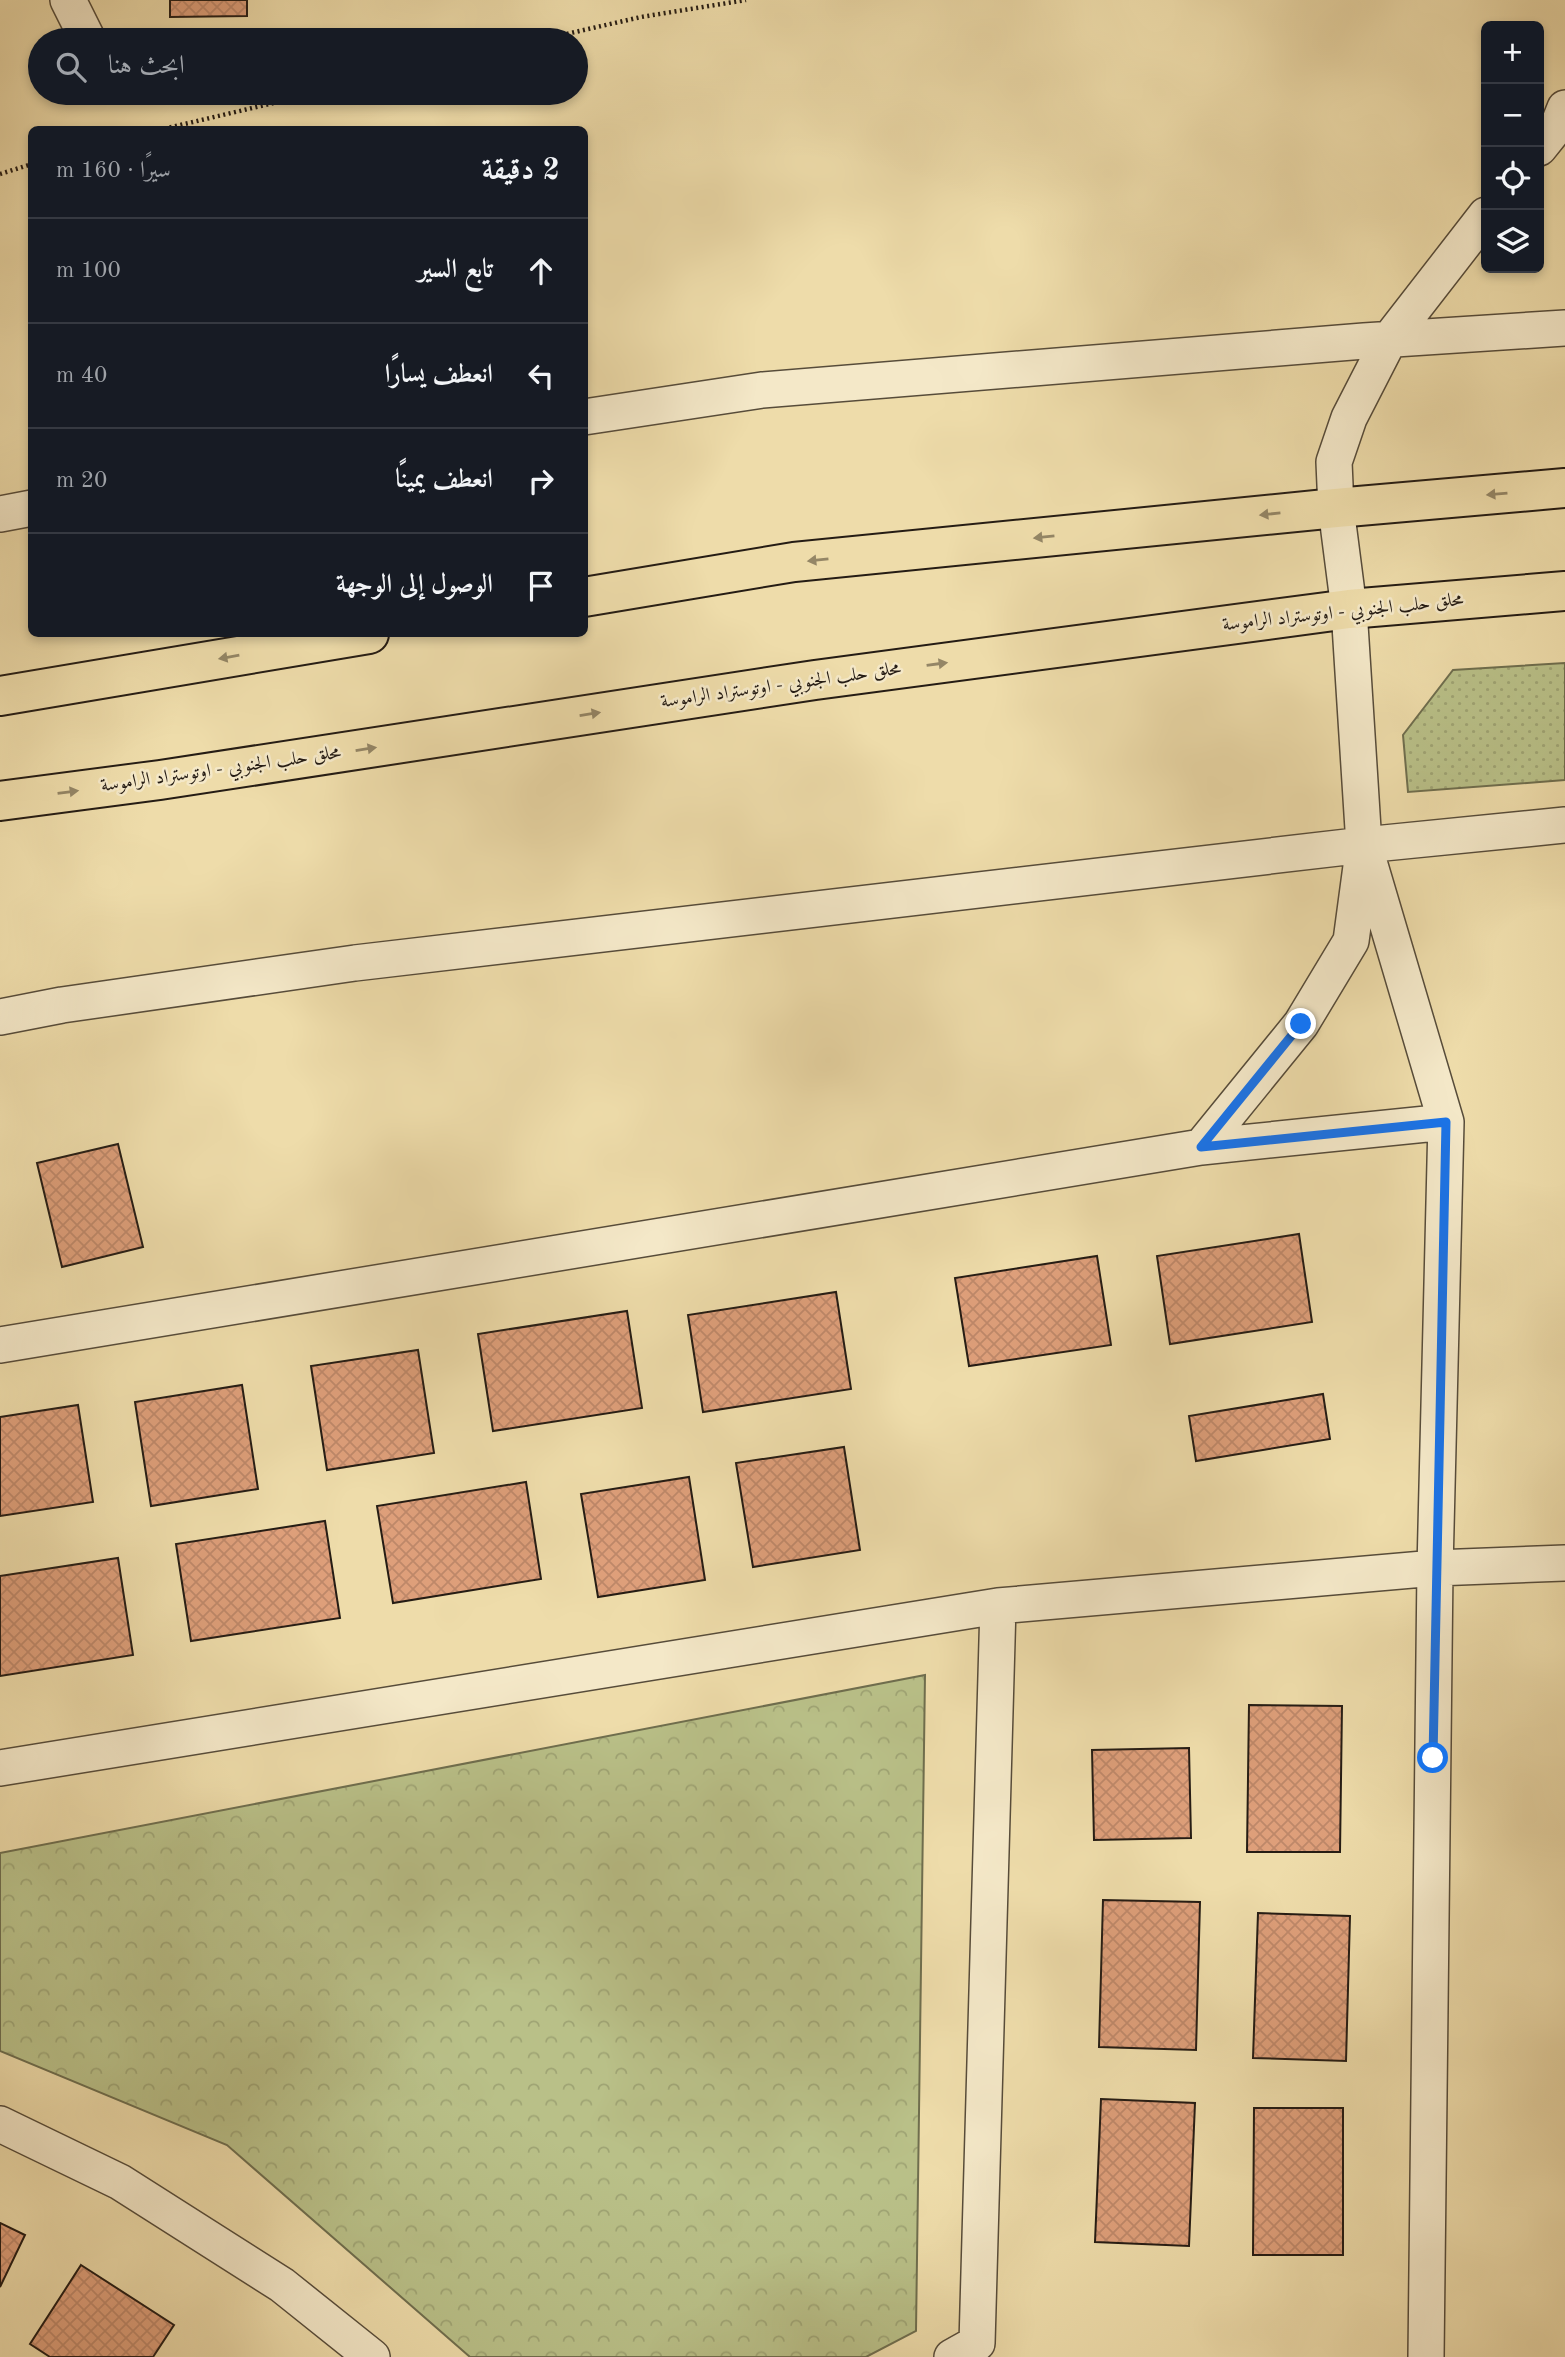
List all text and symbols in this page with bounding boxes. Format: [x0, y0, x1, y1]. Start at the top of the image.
map controls [1481, 21, 1544, 273]
button: + [1481, 21, 1544, 84]
search box [28, 28, 588, 105]
icon: search [52, 48, 90, 86]
text: ابحث هنا [108, 53, 185, 79]
button: − [1481, 84, 1544, 147]
button: locate [1481, 147, 1544, 210]
text: 2 دقيقة [482, 156, 560, 186]
text: سيرًا · 160 m [56, 159, 171, 182]
button: layers [1481, 210, 1544, 273]
icon: ahead [522, 252, 560, 290]
text: تابع السير [418, 257, 493, 283]
text: 100 m [56, 259, 121, 282]
icon: left [522, 357, 560, 395]
text: انعطف يسارًا [385, 362, 493, 388]
text: 40 m [56, 364, 107, 387]
icon: right [522, 462, 560, 500]
text: انعطف يمينًا [395, 467, 493, 493]
text: 20 m [56, 469, 107, 492]
one-way arrow [1486, 489, 1508, 500]
one-way arrow [1259, 509, 1281, 520]
one-way arrow [1033, 532, 1055, 543]
one-way arrow [807, 554, 829, 565]
icon: arrive [522, 567, 560, 605]
text: الوصول إلى الوجهة [336, 572, 493, 598]
street label: محلق حلب الجنوبي - اوتوستراد الراموسة [1221, 589, 1465, 639]
one-way arrow [218, 652, 240, 663]
street label: محلق حلب الجنوبي - اوتوستراد الراموسة [659, 658, 903, 716]
one-way arrow [926, 658, 948, 669]
one-way arrow [580, 708, 602, 719]
street label: محلق حلب الجنوبي - اوتوستراد الراموسة [99, 742, 343, 800]
one-way arrow [355, 743, 377, 754]
one-way arrow [57, 786, 79, 797]
route end [1285, 1008, 1316, 1039]
route start [1417, 1742, 1448, 1773]

